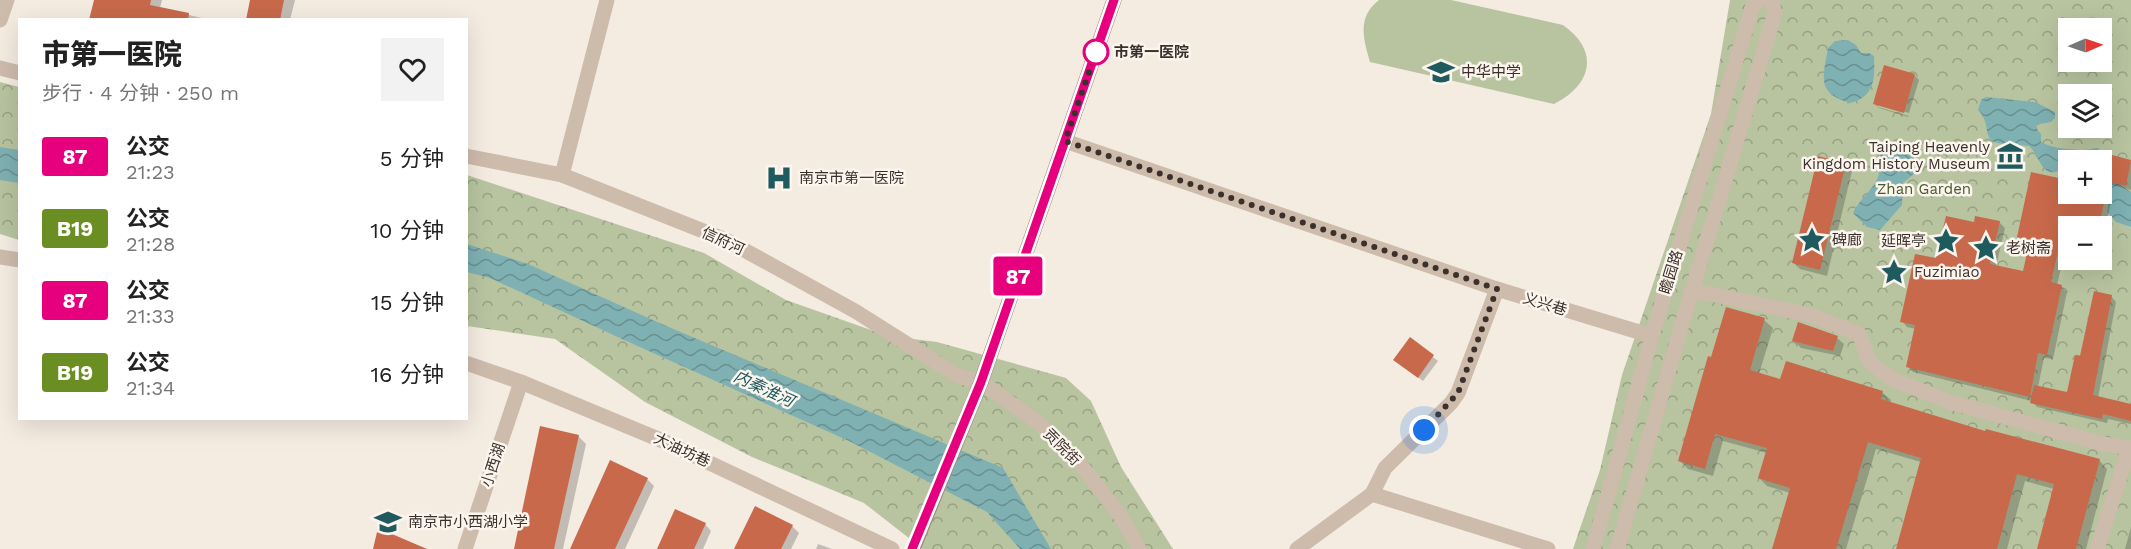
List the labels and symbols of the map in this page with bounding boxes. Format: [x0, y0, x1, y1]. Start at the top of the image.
north arrow [2058, 18, 2112, 72]
marker: 市第一医院 [1083, 39, 1109, 65]
place label: 市第一医院 [1114, 43, 1189, 61]
school or university icon: 中华中学 [1426, 57, 1456, 87]
place label: 中华中学 [1461, 63, 1521, 81]
place label: Taiping Heavenly Kingdom History Museum [1802, 138, 1990, 173]
museum icon: Taiping Heavenly Kingdom History Museum [1995, 141, 2025, 171]
hospital icon: 南京市第一医院 [764, 163, 794, 193]
place label: 南京市第一医院 [799, 169, 904, 187]
park label: Zhan Garden [1877, 180, 1971, 198]
street label: 信府河 [699, 223, 747, 259]
place icon: 碑廊 [1797, 225, 1827, 255]
place icon: 延晖亭 [1931, 226, 1961, 256]
place label: 碑廊 [1832, 231, 1862, 249]
place label: 延晖亭 [1881, 232, 1926, 250]
place icon: 老树斋 [1971, 233, 2001, 263]
place label: 老树斋 [2006, 239, 2051, 257]
street label: 瞻园路 [1656, 248, 1686, 296]
line badge: 87 [991, 256, 1045, 296]
place icon: Fuzimiao [1879, 257, 1909, 287]
place label: Fuzimiao [1914, 263, 1980, 281]
street label: 义兴巷 [1521, 289, 1569, 319]
water label: 内秦淮河 [731, 366, 800, 412]
your location [1409, 415, 1439, 445]
street label: 贡院街 [1040, 425, 1084, 469]
street label: 大油坊巷 [651, 429, 713, 471]
street label: 小西湖 [477, 441, 509, 489]
school or university icon: 南京市小西湖小学 [373, 507, 403, 537]
place label: 南京市小西湖小学 [408, 513, 528, 531]

